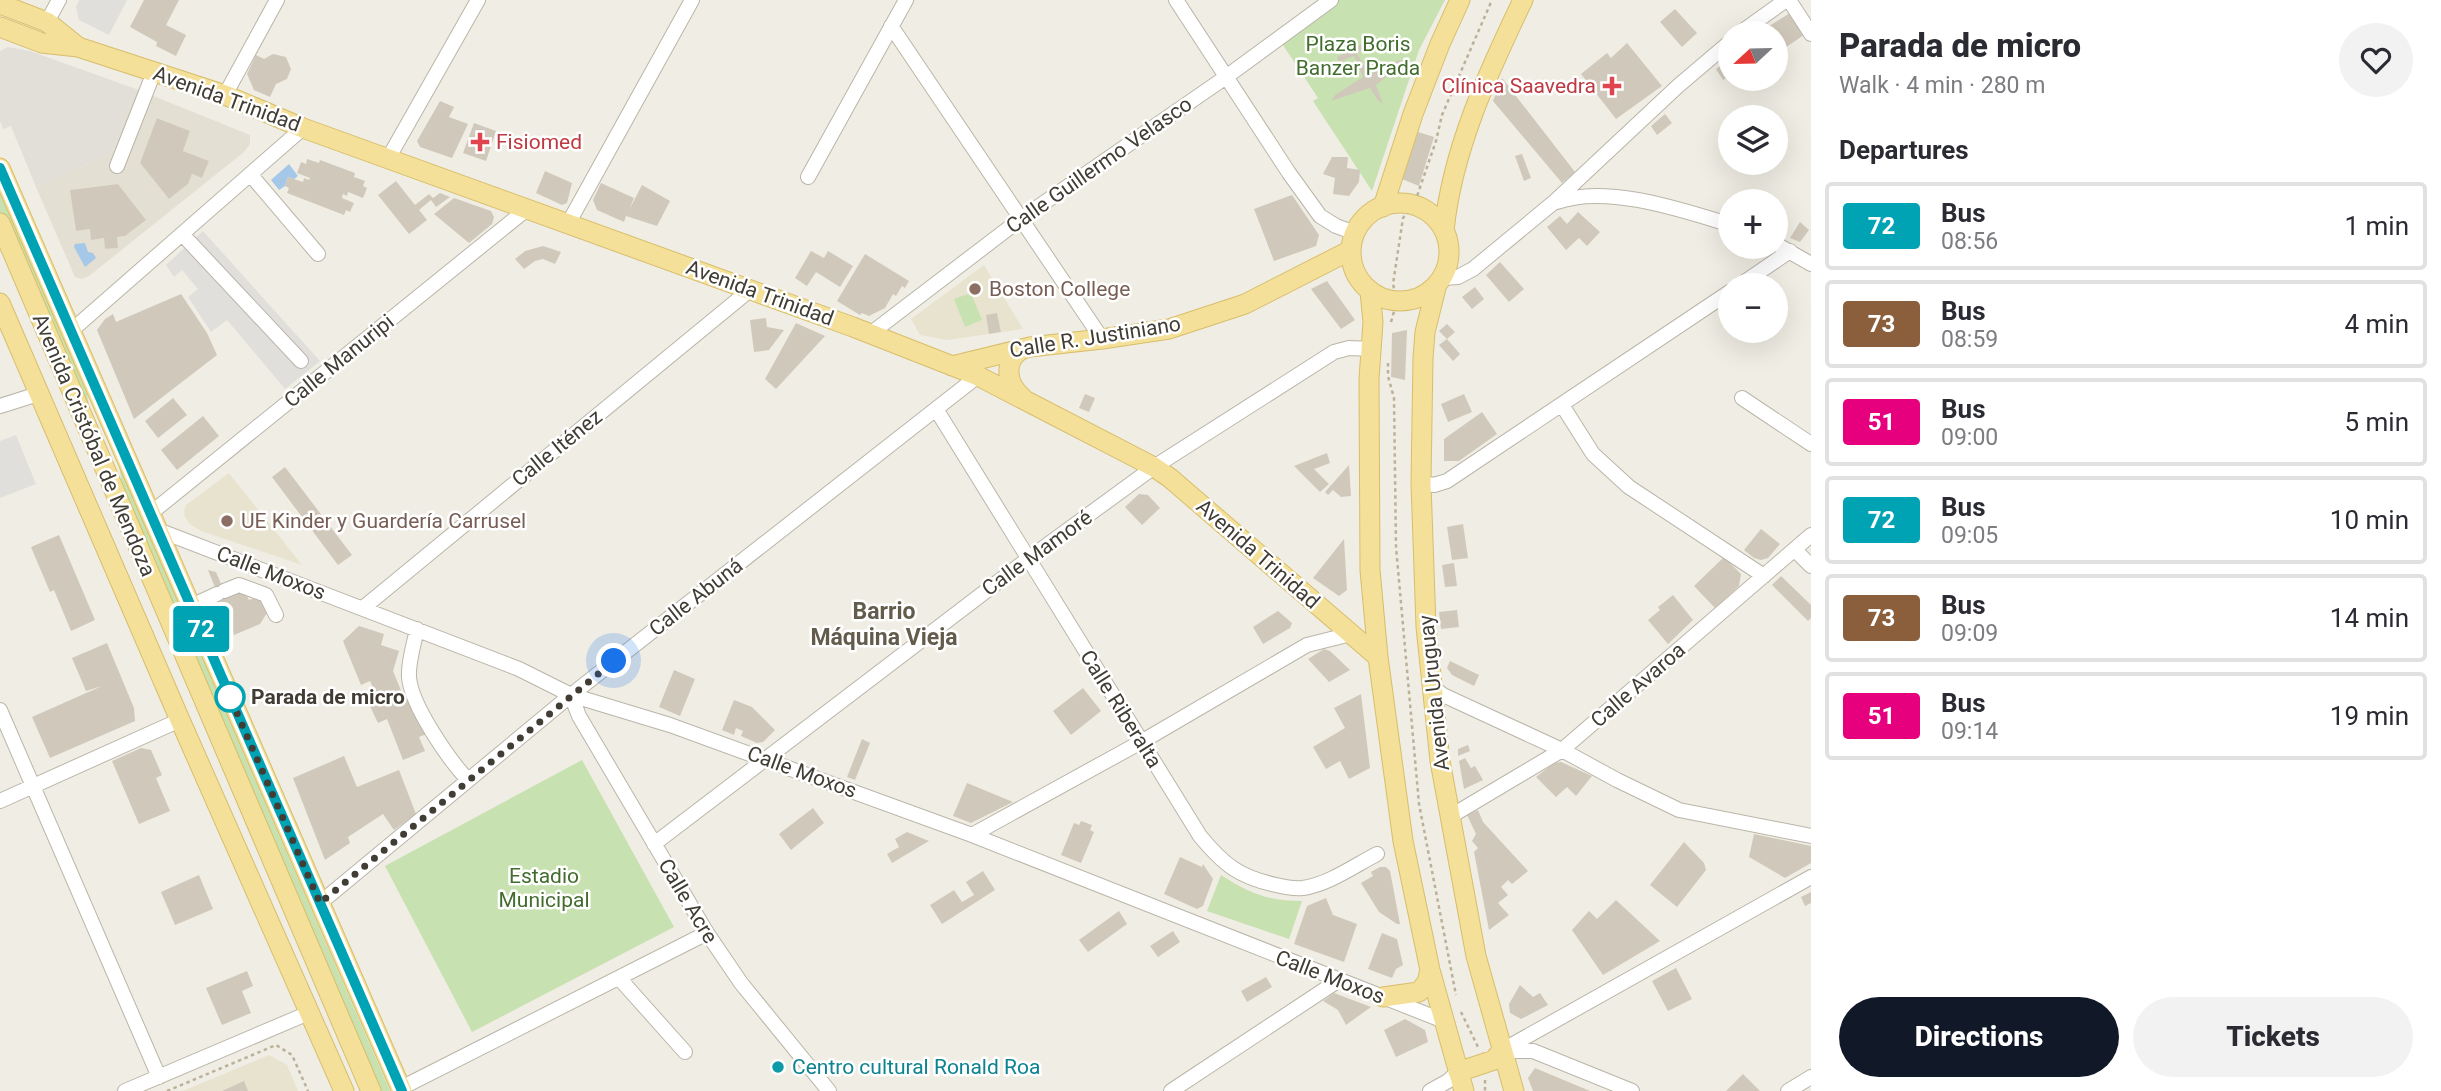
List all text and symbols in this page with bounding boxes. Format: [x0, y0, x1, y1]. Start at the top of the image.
north arrow [1718, 21, 1788, 91]
map controls [1718, 21, 1788, 343]
button: heart [2339, 23, 2413, 97]
text: Parada de micro [1839, 26, 2081, 65]
park label: Plaza Boris Banzer Prada [1296, 32, 1420, 80]
street label: Avenida Trinidad [150, 61, 304, 137]
text: Walk · 4 min · 280 m [1839, 72, 2045, 99]
place label: Clínica Saavedra [1441, 74, 1596, 98]
marker: Clínica Saavedra [1602, 76, 1622, 96]
street label: Calle Guillermo Velasco [1002, 92, 1196, 238]
button: layers [1718, 105, 1788, 175]
place label: Fisiomed [496, 130, 582, 154]
marker: Fisiomed [470, 132, 490, 152]
text: Departures [1839, 135, 1969, 165]
button: + [1718, 189, 1788, 259]
text: Bus [1941, 198, 1986, 228]
text: 1 min [2344, 211, 2409, 241]
text: 72 [1868, 212, 1895, 240]
text: 08:56 [1941, 228, 1998, 255]
street label: Avenida Trinidad [683, 255, 837, 331]
button: − [1718, 273, 1788, 343]
place label: Boston College [989, 277, 1130, 301]
marker: Boston College [967, 281, 983, 297]
text: Bus [1941, 296, 1986, 326]
text: 4 min [2344, 309, 2409, 339]
street label: Avenida Cristóbal de Mendoza [28, 310, 160, 580]
street label: Calle Manuripi [279, 310, 399, 412]
text: 73 [1868, 310, 1895, 338]
street label: Calle R. Justiniano [1008, 312, 1182, 362]
text: 08:59 [1941, 326, 1998, 353]
text: Bus [1941, 394, 1986, 424]
street label: Calle Iténez [507, 405, 607, 491]
text: 5 min [2344, 407, 2409, 437]
text: 51 [1868, 408, 1895, 436]
text: 09:00 [1941, 424, 1998, 451]
text: Bus [1941, 492, 1986, 522]
street label: Avenida Trinidad [1192, 494, 1324, 614]
street label: Calle Mamoré [977, 505, 1097, 601]
text: 10 min [2330, 505, 2409, 535]
text: 72 [1868, 506, 1895, 534]
place label: UE Kinder y Guardería Carrusel [241, 509, 526, 533]
marker: UE Kinder y Guardería Carrusel [219, 513, 235, 529]
text: 09:05 [1941, 522, 1998, 549]
street label: Calle Moxos [213, 541, 329, 605]
street label: Calle Abuná [645, 553, 747, 641]
text: Bus [1941, 590, 1986, 620]
district label: Barrio Máquina Vieja [810, 598, 958, 651]
text: 14 min [2330, 603, 2409, 633]
text: 73 [1868, 604, 1895, 632]
line badge: 72 [170, 606, 232, 652]
street label: Avenida Uruguay [1414, 614, 1454, 772]
text: 72 [187, 615, 215, 643]
text: 09:09 [1941, 620, 1998, 647]
street label: Calle Avaroa [1586, 638, 1690, 732]
your location [596, 643, 631, 678]
street label: Calle Riberalta [1075, 646, 1167, 772]
marker: Parada de micro [215, 682, 245, 712]
place label: Parada de micro [251, 685, 405, 709]
text: Bus [1941, 688, 1986, 718]
text: 19 min [2330, 701, 2409, 731]
text: 51 [1868, 702, 1895, 730]
text: 09:14 [1941, 718, 1998, 745]
street label: Calle Moxos [744, 741, 860, 803]
street label: Calle Acre [653, 854, 723, 948]
park label: Estadio Municipal [498, 864, 590, 912]
street label: Calle Moxos [1272, 945, 1388, 1009]
button: Directions [1839, 997, 2119, 1077]
button: Tickets [2133, 997, 2413, 1077]
place label: Centro cultural Ronald Roa [792, 1055, 1040, 1079]
marker: Centro cultural Ronald Roa [770, 1059, 786, 1075]

